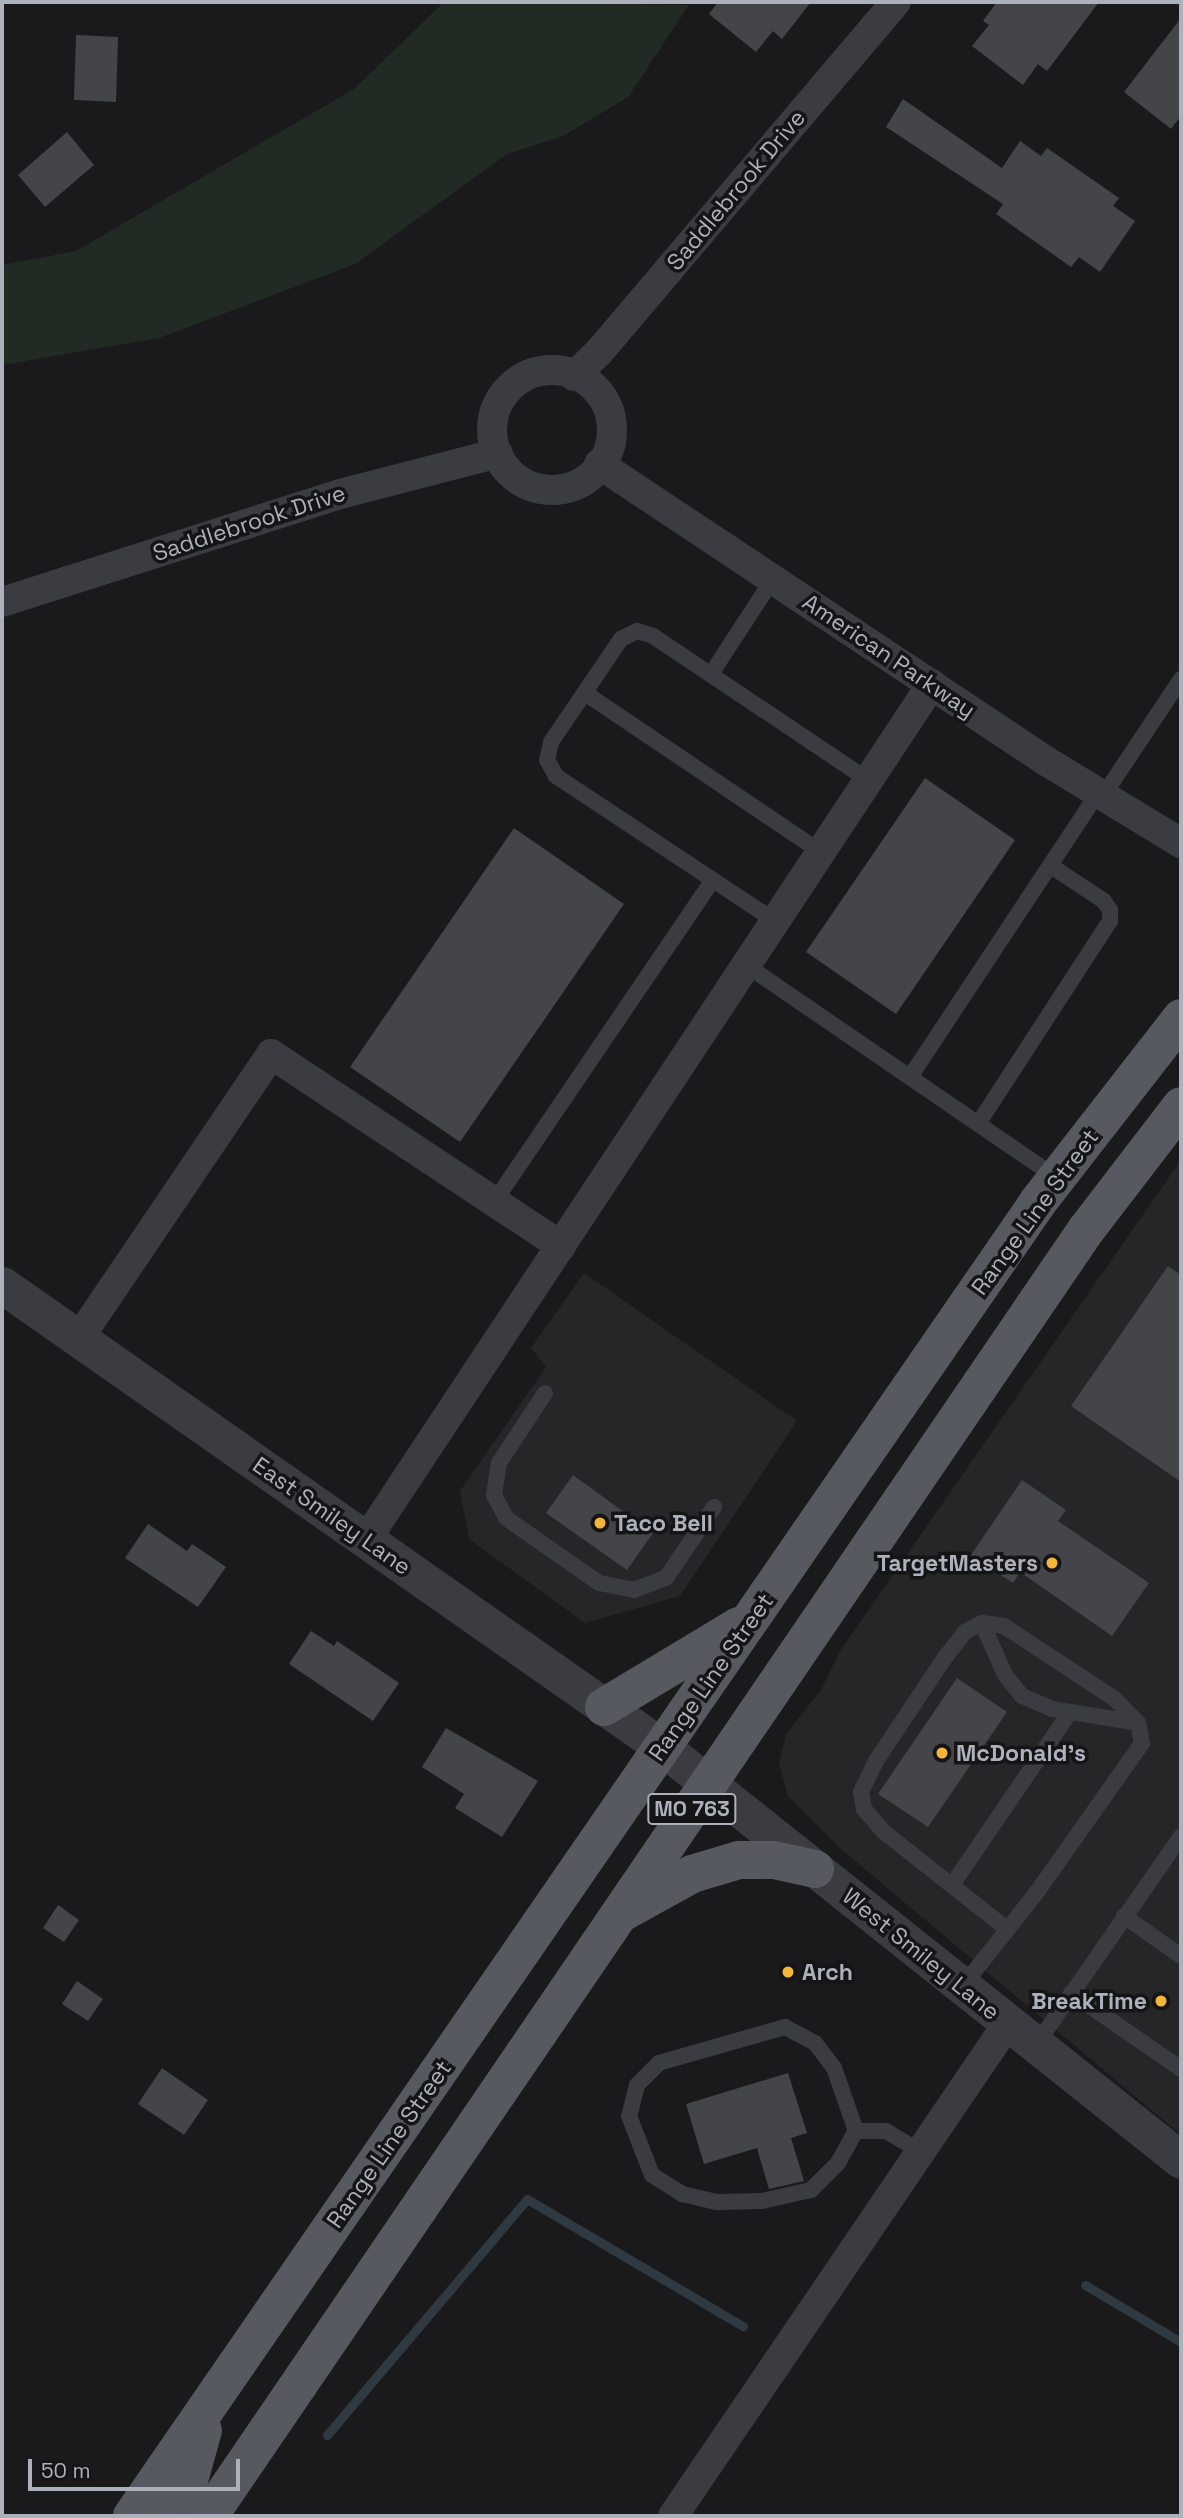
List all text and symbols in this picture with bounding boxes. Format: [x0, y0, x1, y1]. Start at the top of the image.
street label: Saddlebrook Drive [661, 104, 811, 276]
street label: Saddlebrook Drive [149, 479, 349, 567]
street label: American Parkway [797, 588, 981, 724]
street label: Range Line Street [966, 1124, 1104, 1300]
street label: East Smiley Lane [248, 1451, 416, 1581]
place label: Taco Bell [614, 1509, 713, 1537]
marker: Taco Bell [592, 1515, 608, 1531]
place label: TargetMasters [877, 1549, 1038, 1577]
marker: TargetMasters [1044, 1555, 1060, 1571]
street label: Range Line Street [643, 1588, 779, 1766]
place label: McDonald's [956, 1739, 1086, 1767]
marker: McDonald's [934, 1745, 950, 1761]
road number: MO 763 [646, 1792, 738, 1826]
street label: West Smiley Lane [837, 1882, 1005, 2026]
place label: Arch [802, 1958, 853, 1986]
marker: Arch [780, 1964, 796, 1980]
place label: BreakTime [1031, 1987, 1147, 2015]
marker: BreakTime [1153, 1993, 1169, 2009]
street label: Range Line Street [321, 2055, 457, 2233]
scale bar [32, 2444, 243, 2488]
text: 50 m [41, 2457, 91, 2484]

